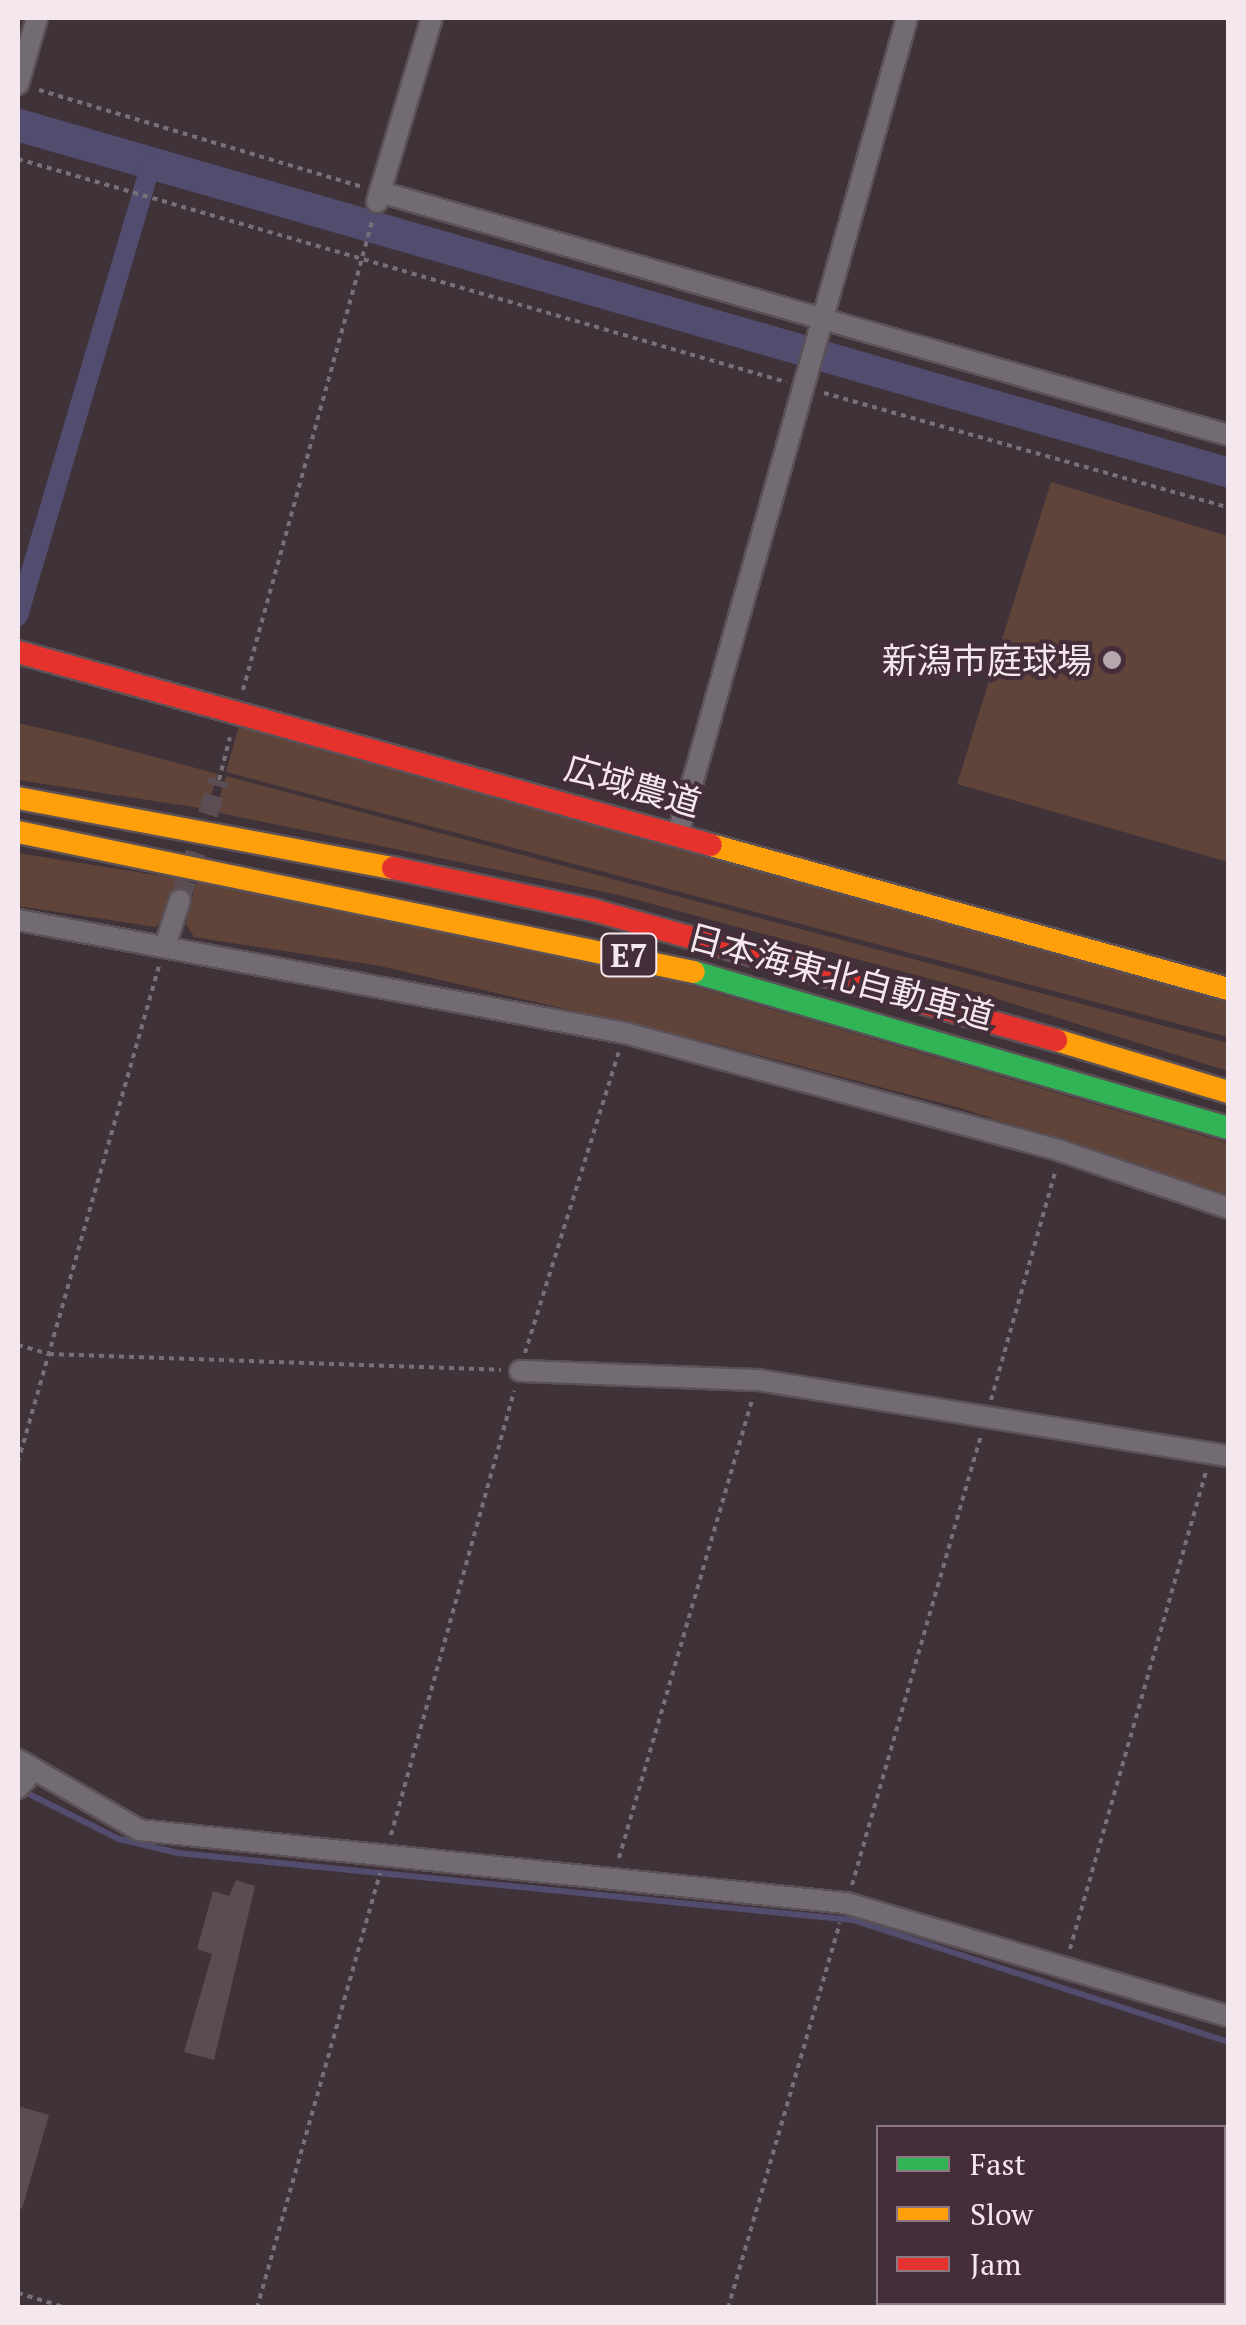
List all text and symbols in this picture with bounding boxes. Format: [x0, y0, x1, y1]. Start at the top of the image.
place label: 新潟市庭球場 [882, 639, 1092, 681]
marker: 新潟市庭球場 [1101, 649, 1123, 671]
street label: 広域農道 [560, 746, 706, 824]
street label: 日本海東北自動車道 [683, 915, 999, 1037]
road number: E7 [599, 928, 659, 982]
legend [876, 2125, 1226, 2305]
text: Fast [970, 2144, 1026, 2184]
text: Slow [970, 2194, 1033, 2234]
text: Jam [970, 2244, 1021, 2284]

